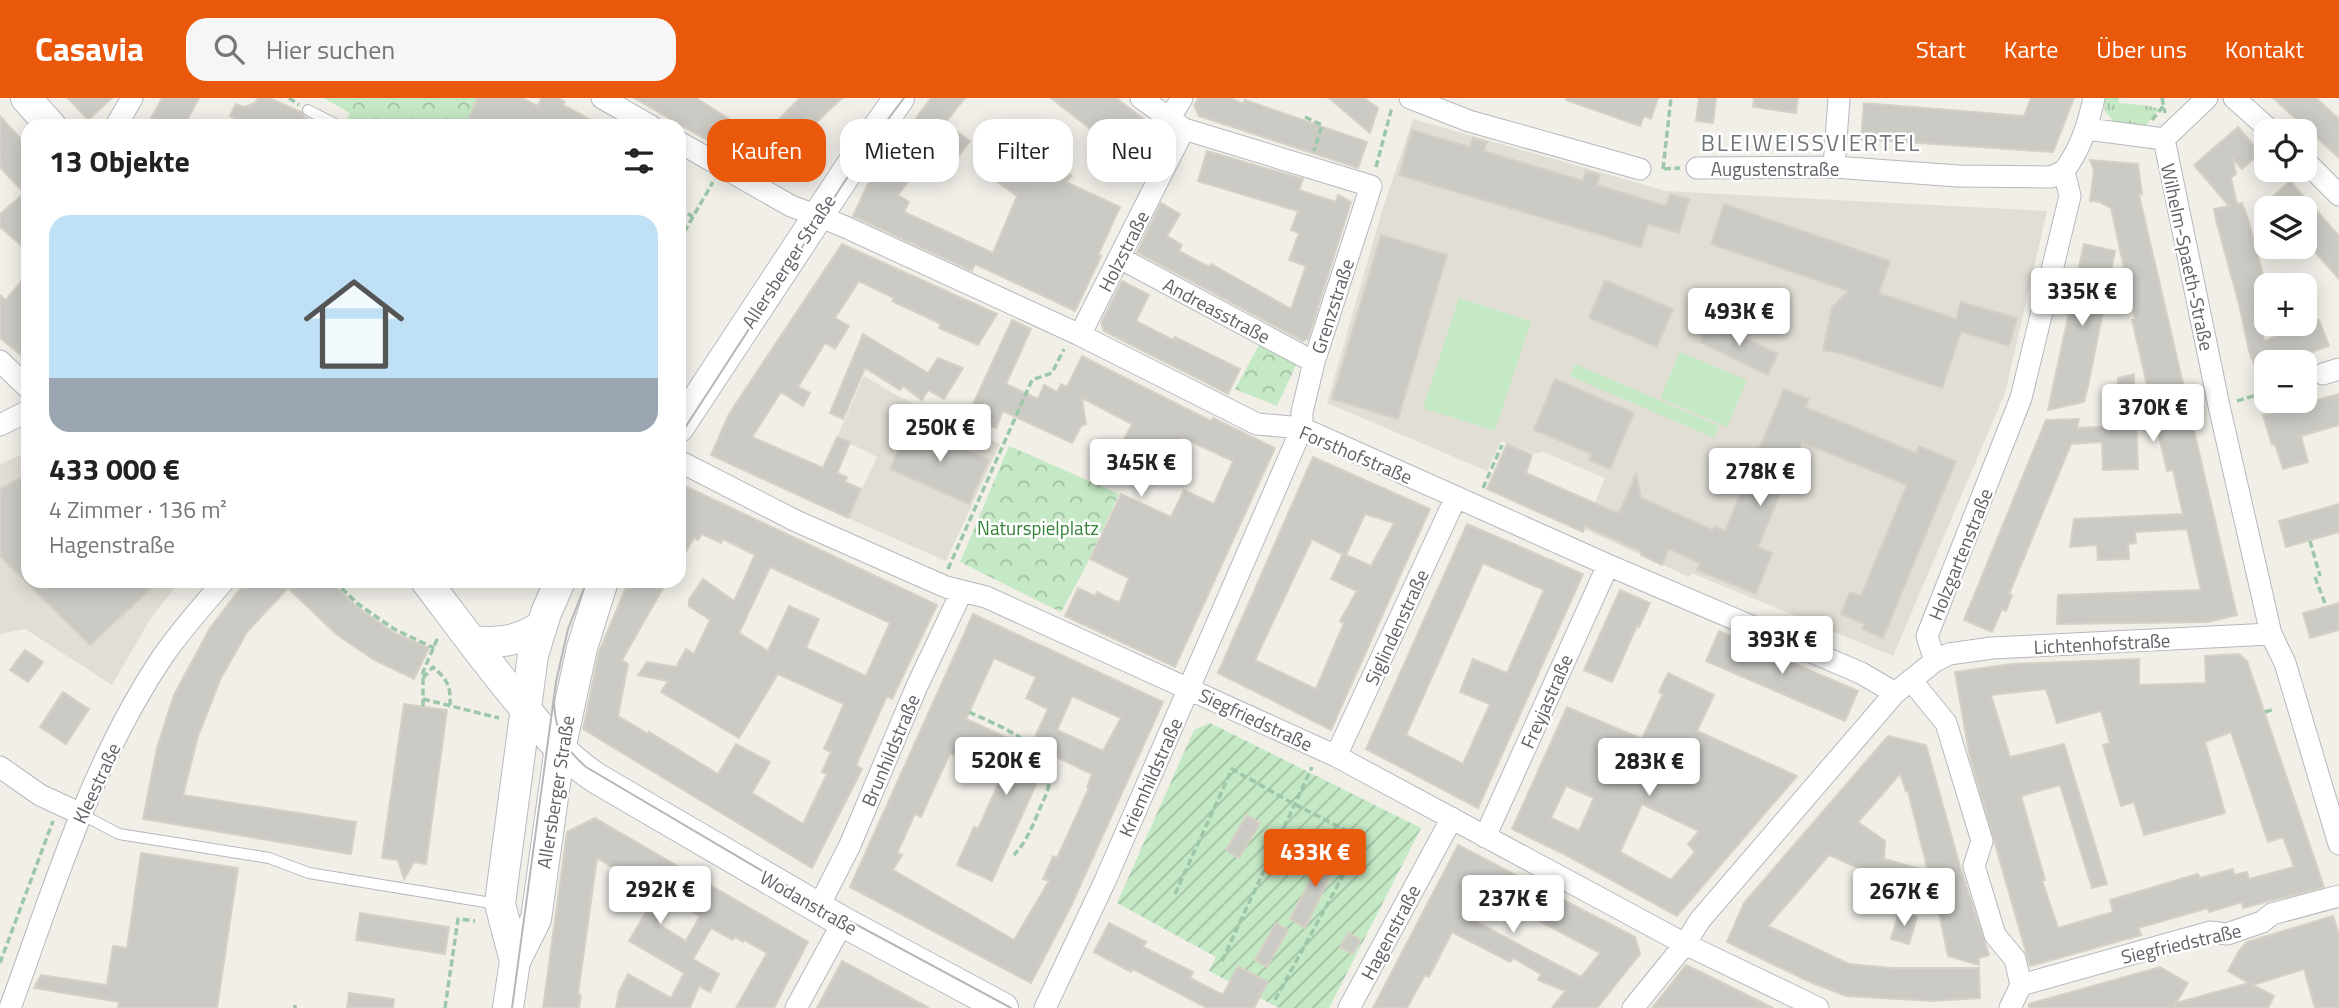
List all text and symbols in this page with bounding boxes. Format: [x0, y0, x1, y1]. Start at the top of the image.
search box [186, 18, 676, 81]
text: Casavia [35, 24, 144, 74]
icon: search [210, 30, 248, 68]
text: Hier suchen [266, 30, 395, 69]
text: Start [1916, 31, 1966, 67]
text: Karte [2004, 31, 2058, 67]
text: Über uns [2096, 31, 2187, 67]
text: Kontakt [2225, 31, 2304, 67]
chip: Kaufen [707, 119, 826, 182]
chip: Mieten [840, 119, 959, 182]
chip: Filter [973, 119, 1073, 182]
chip: Neu [1087, 119, 1176, 182]
map controls [2254, 119, 2317, 413]
button: locate [2254, 119, 2317, 182]
district label: BLEIWEISSVIERTEL [1701, 125, 1921, 160]
text: 13 Objekte [49, 138, 190, 184]
icon: filters [620, 142, 658, 180]
street label: Augustenstraße [1711, 154, 1839, 183]
street label: Wilhelm-Spaeth-Straße [2154, 161, 2222, 353]
street label: Allersberger Straße [734, 188, 842, 334]
button: layers [2254, 196, 2317, 259]
street label: Holzstraße [1090, 205, 1156, 297]
street label: Grenzstraße [1303, 255, 1361, 357]
icon: home [291, 261, 417, 387]
pin: 335K € [2025, 268, 2139, 328]
street label: Andreasstraße [1158, 269, 1276, 351]
text: 335K € [2047, 273, 2117, 308]
button: + [2254, 273, 2317, 336]
pin: 493K € [1682, 288, 1796, 348]
text: 493K € [1704, 293, 1774, 328]
button: − [2254, 350, 2317, 413]
pin: 370K € [2096, 384, 2210, 444]
text: 370K € [2118, 389, 2188, 424]
pin: 250K € [883, 404, 997, 464]
text: 250K € [905, 409, 975, 444]
street label: Forsthofstraße [1295, 417, 1417, 491]
pin: 345K € [1084, 440, 1198, 499]
text: 345K € [1106, 444, 1176, 479]
text: 433 000 € [49, 446, 180, 492]
pin: 278K € [1703, 448, 1817, 508]
text: 278K € [1725, 453, 1795, 488]
street label: Holzgartenstraße [1920, 484, 2000, 624]
text: 4 Zimmer · 136 m² [49, 492, 227, 527]
park label: Naturspielplatz [977, 513, 1099, 542]
text: Hagenstraße [49, 527, 175, 562]
street label: Siglindenstraße [1356, 564, 1436, 690]
pin: 393K € [1725, 616, 1839, 676]
text: 393K € [1747, 621, 1817, 656]
street label: Lichtenhofstraße [2033, 625, 2171, 661]
street label: Freyjastraße [1512, 649, 1580, 753]
street label: Siegfriedstraße [1194, 680, 1318, 758]
street label: Brunhildstraße [853, 689, 927, 811]
street label: Allersberger Straße [529, 713, 581, 871]
street label: Kriemhildstraße [1111, 713, 1189, 841]
street label: Kleestraße [65, 738, 127, 828]
pin: 520K € [949, 738, 1063, 797]
pin: 283K € [1592, 738, 1706, 798]
text: 520K € [971, 742, 1041, 777]
text: 283K € [1614, 743, 1684, 778]
pin: 433K € [1258, 830, 1372, 889]
text: 433K € [1280, 834, 1350, 869]
street label: Wodanstraße [755, 862, 863, 942]
pin: 292K € [603, 866, 717, 926]
pin: 267K € [1847, 868, 1961, 928]
text: 292K € [625, 871, 695, 906]
text: 267K € [1869, 873, 1939, 908]
pin: 237K € [1456, 876, 1570, 935]
street label: Hagenstraße [1353, 879, 1427, 985]
text: 237K € [1478, 880, 1548, 915]
street label: Siegfriedstraße [2118, 915, 2244, 971]

